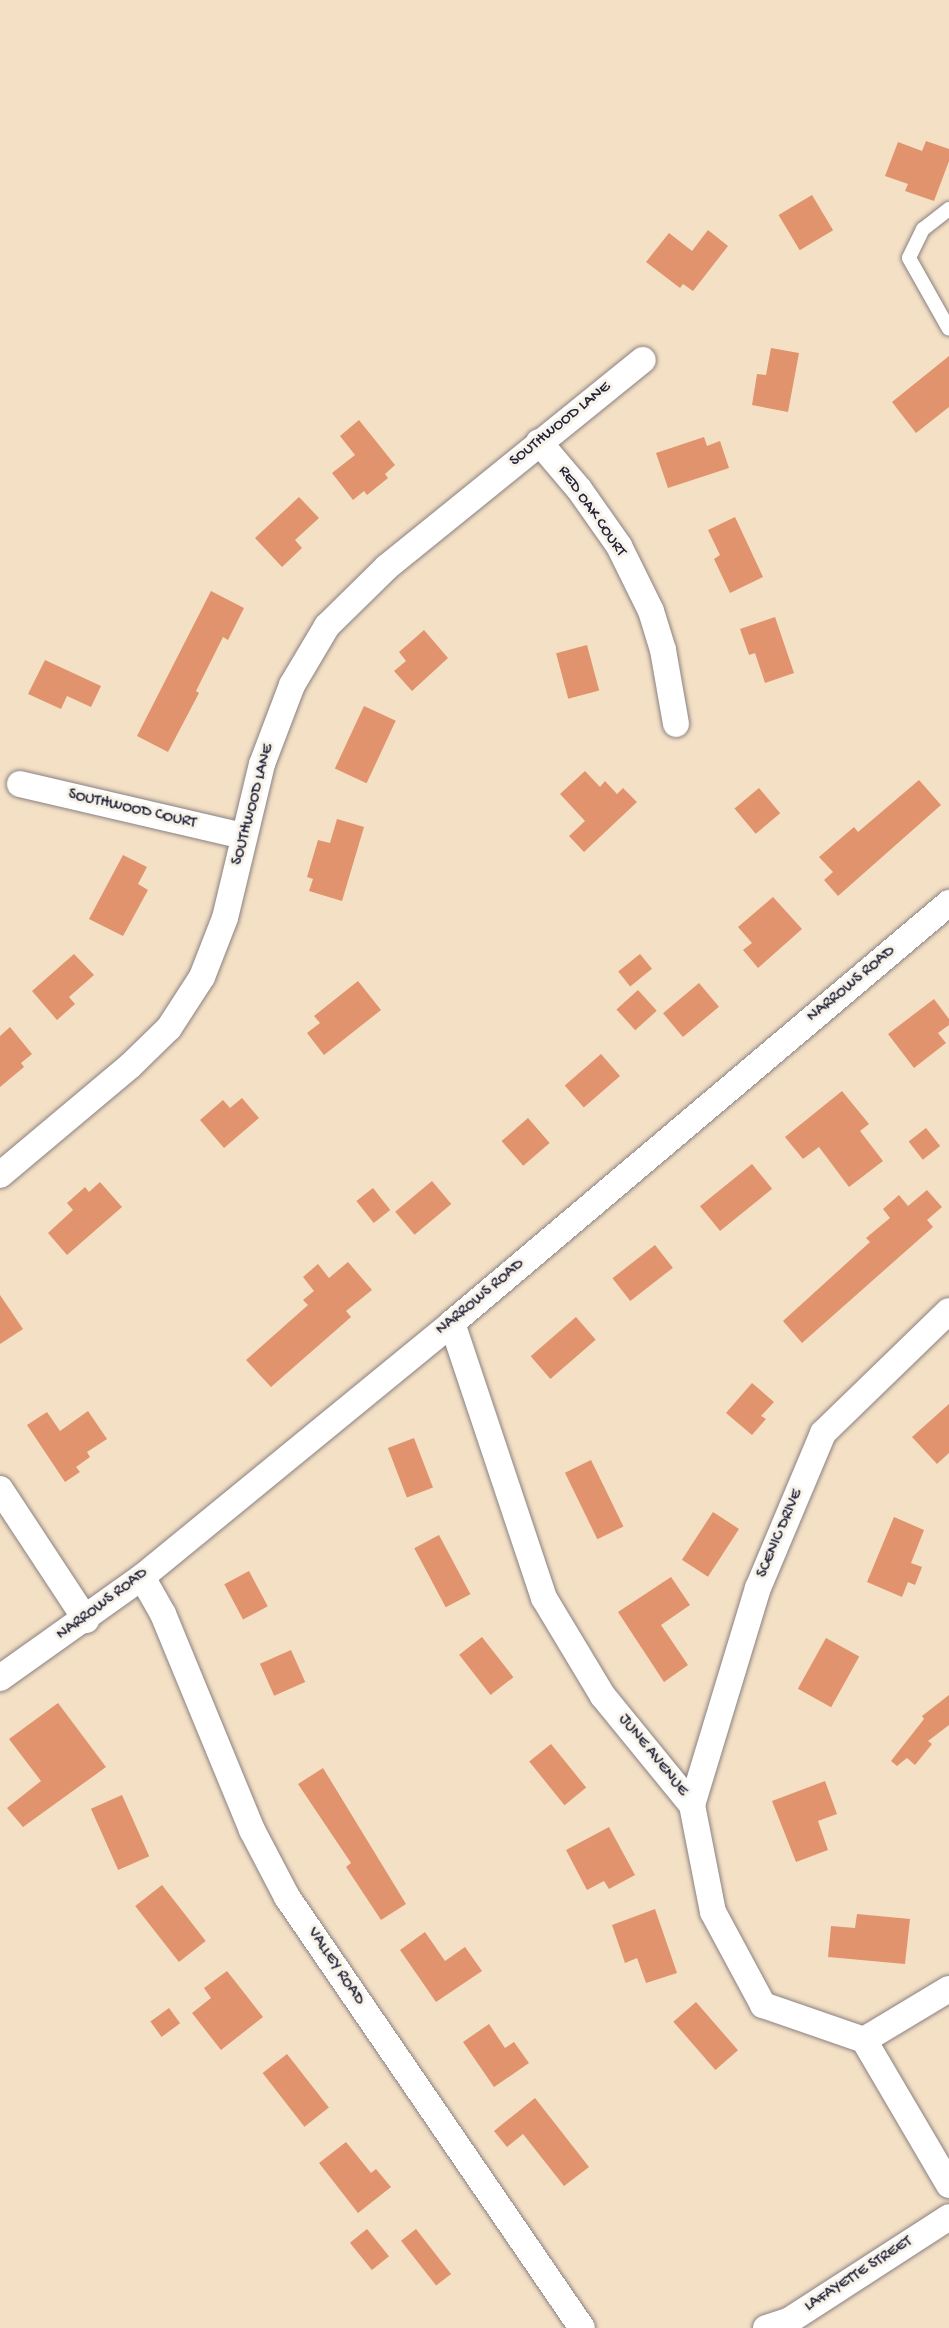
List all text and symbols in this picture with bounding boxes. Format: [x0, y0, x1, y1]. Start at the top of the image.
street label: SOUTHWOOD LANE [507, 378, 615, 472]
street label: RED OAK COURT [553, 463, 629, 561]
street label: SOUTHWOOD LANE [229, 742, 279, 868]
street label: SOUTHWOOD COURT [66, 786, 198, 834]
street label: NARROWS ROAD [804, 943, 900, 1027]
street label: NARROWS ROAD [433, 1256, 529, 1340]
street label: SCENIC DRIVE [754, 1487, 808, 1581]
street label: NARROWS ROAD [54, 1565, 152, 1645]
street label: JUNE AVENUE [613, 1711, 691, 1801]
street label: VALLEY ROAD [302, 1925, 368, 2009]
street label: LAFAYETTE STREET [802, 2233, 916, 2317]

